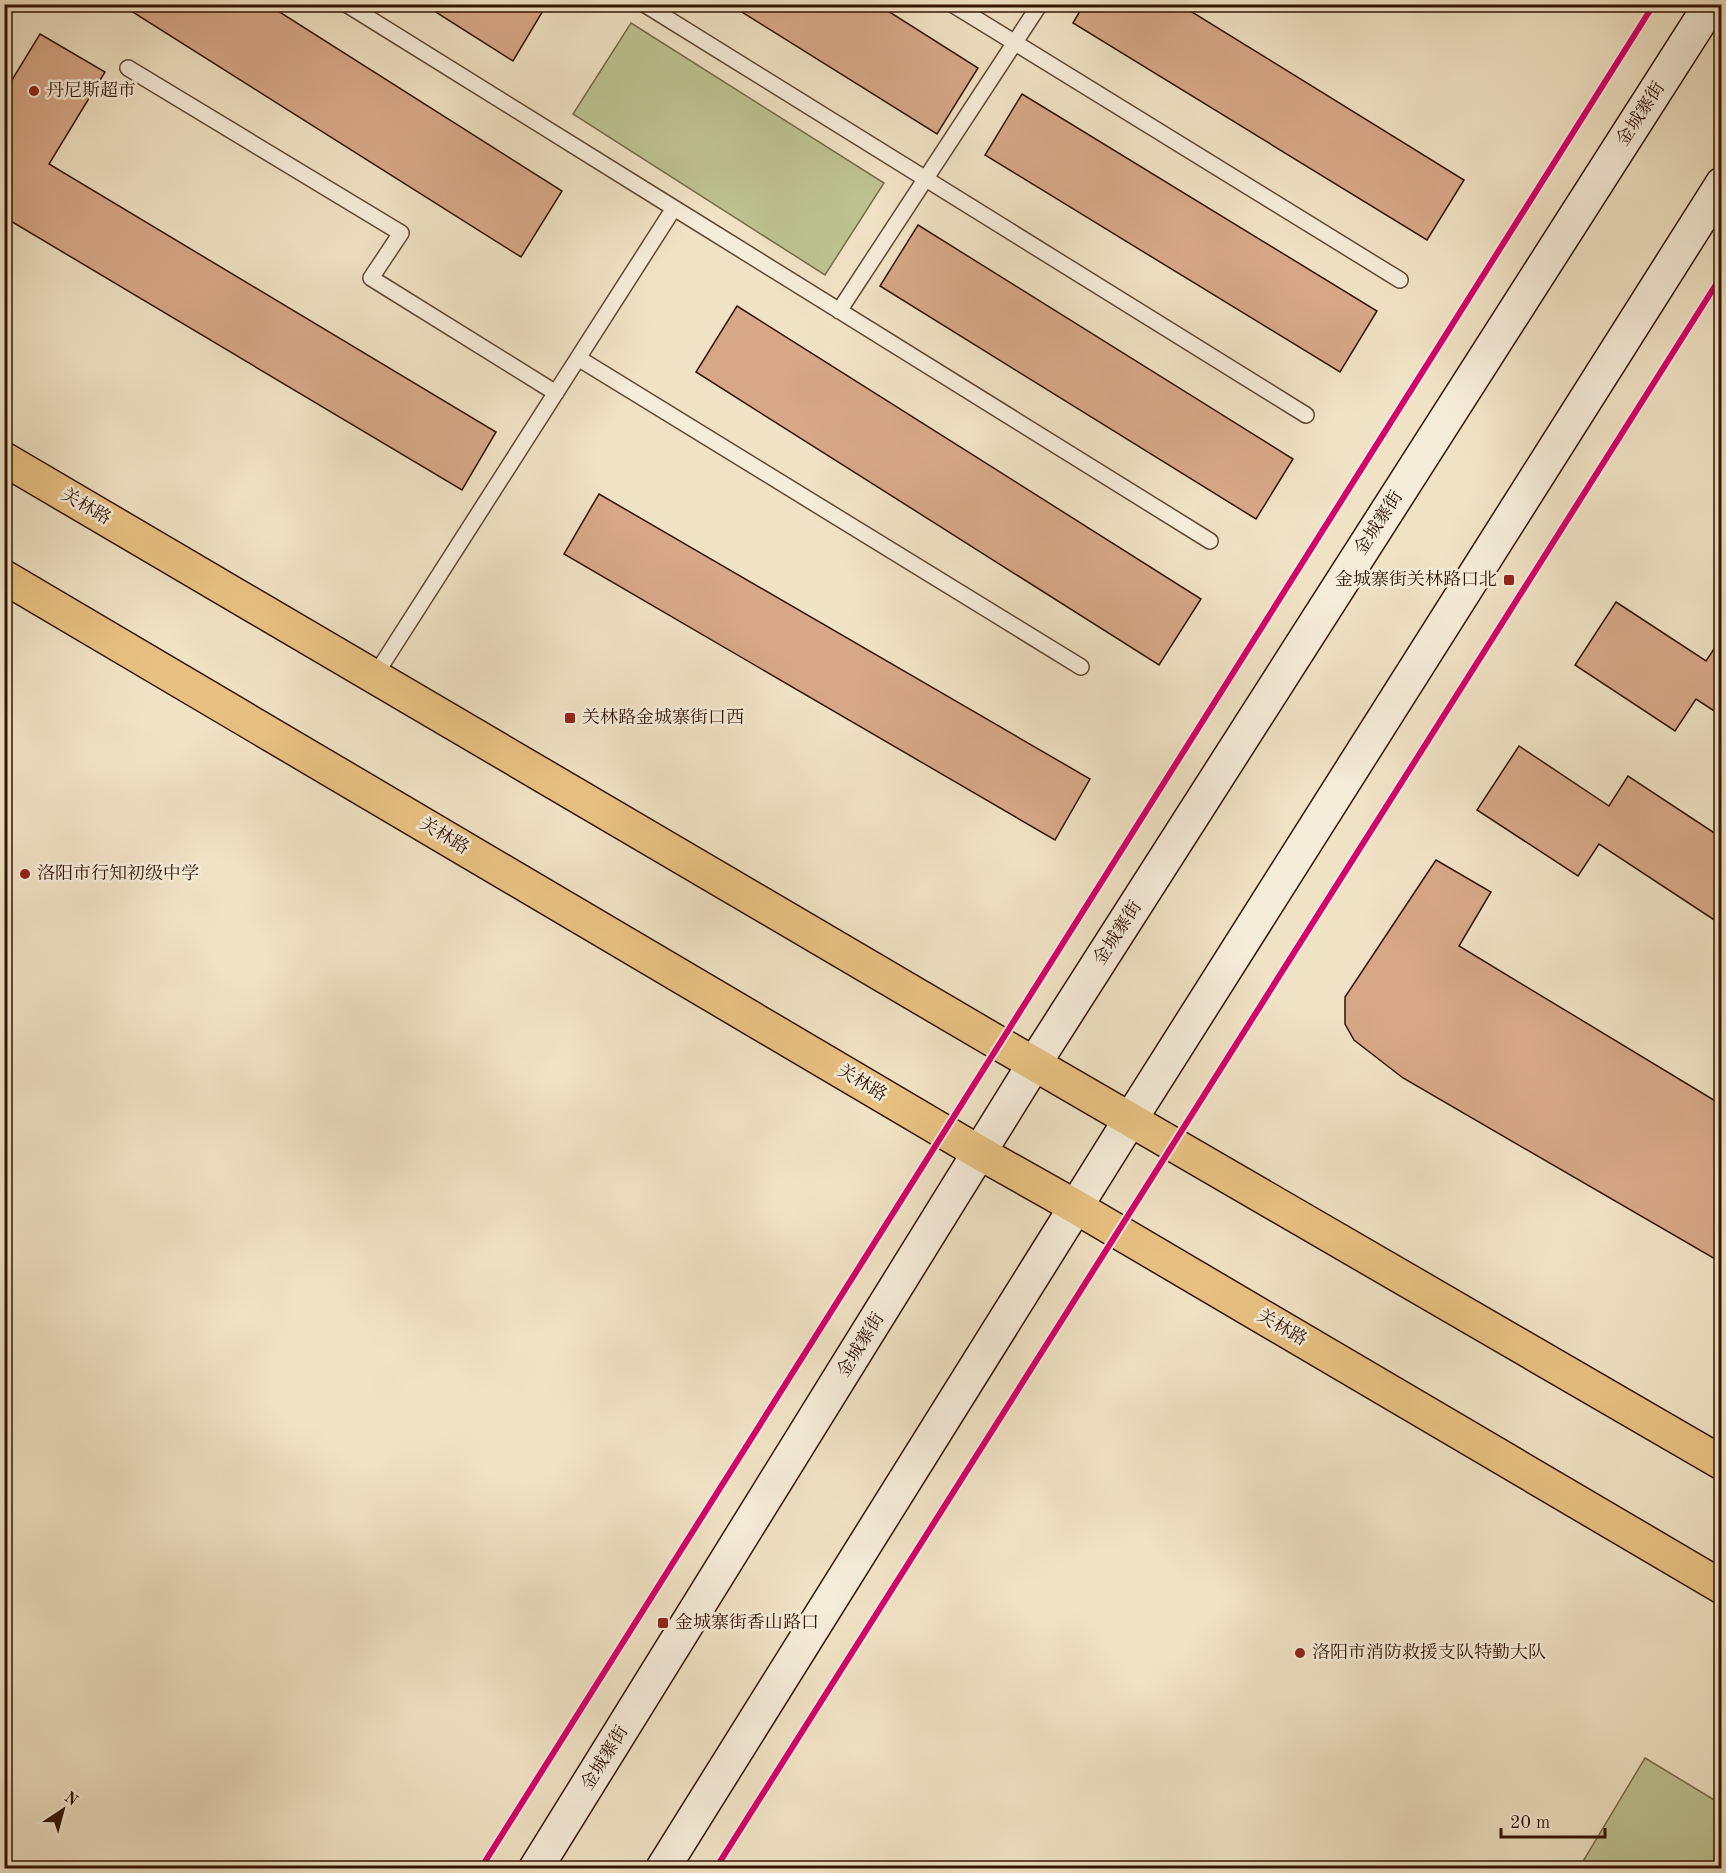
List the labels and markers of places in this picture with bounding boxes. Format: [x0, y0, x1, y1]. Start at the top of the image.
place label: 丹尼斯超市 [46, 80, 136, 100]
marker: 丹尼斯超市 [27, 84, 41, 98]
place label: 金城寨街关林路口北 [1335, 569, 1497, 589]
marker: 金城寨街关林路口北 [1502, 573, 1516, 587]
place label: 关林路金城寨街口西 [582, 707, 744, 727]
marker: 关林路金城寨街口西 [563, 711, 577, 725]
place label: 洛阳市行知初级中学 [37, 863, 199, 883]
marker: 洛阳市行知初级中学 [18, 867, 32, 881]
place label: 金城寨街香山路口 [675, 1612, 819, 1632]
marker: 金城寨街香山路口 [656, 1616, 670, 1630]
place label: 洛阳市消防救援支队特勤大队 [1312, 1642, 1546, 1662]
marker: 洛阳市消防救援支队特勤大队 [1293, 1646, 1307, 1660]

